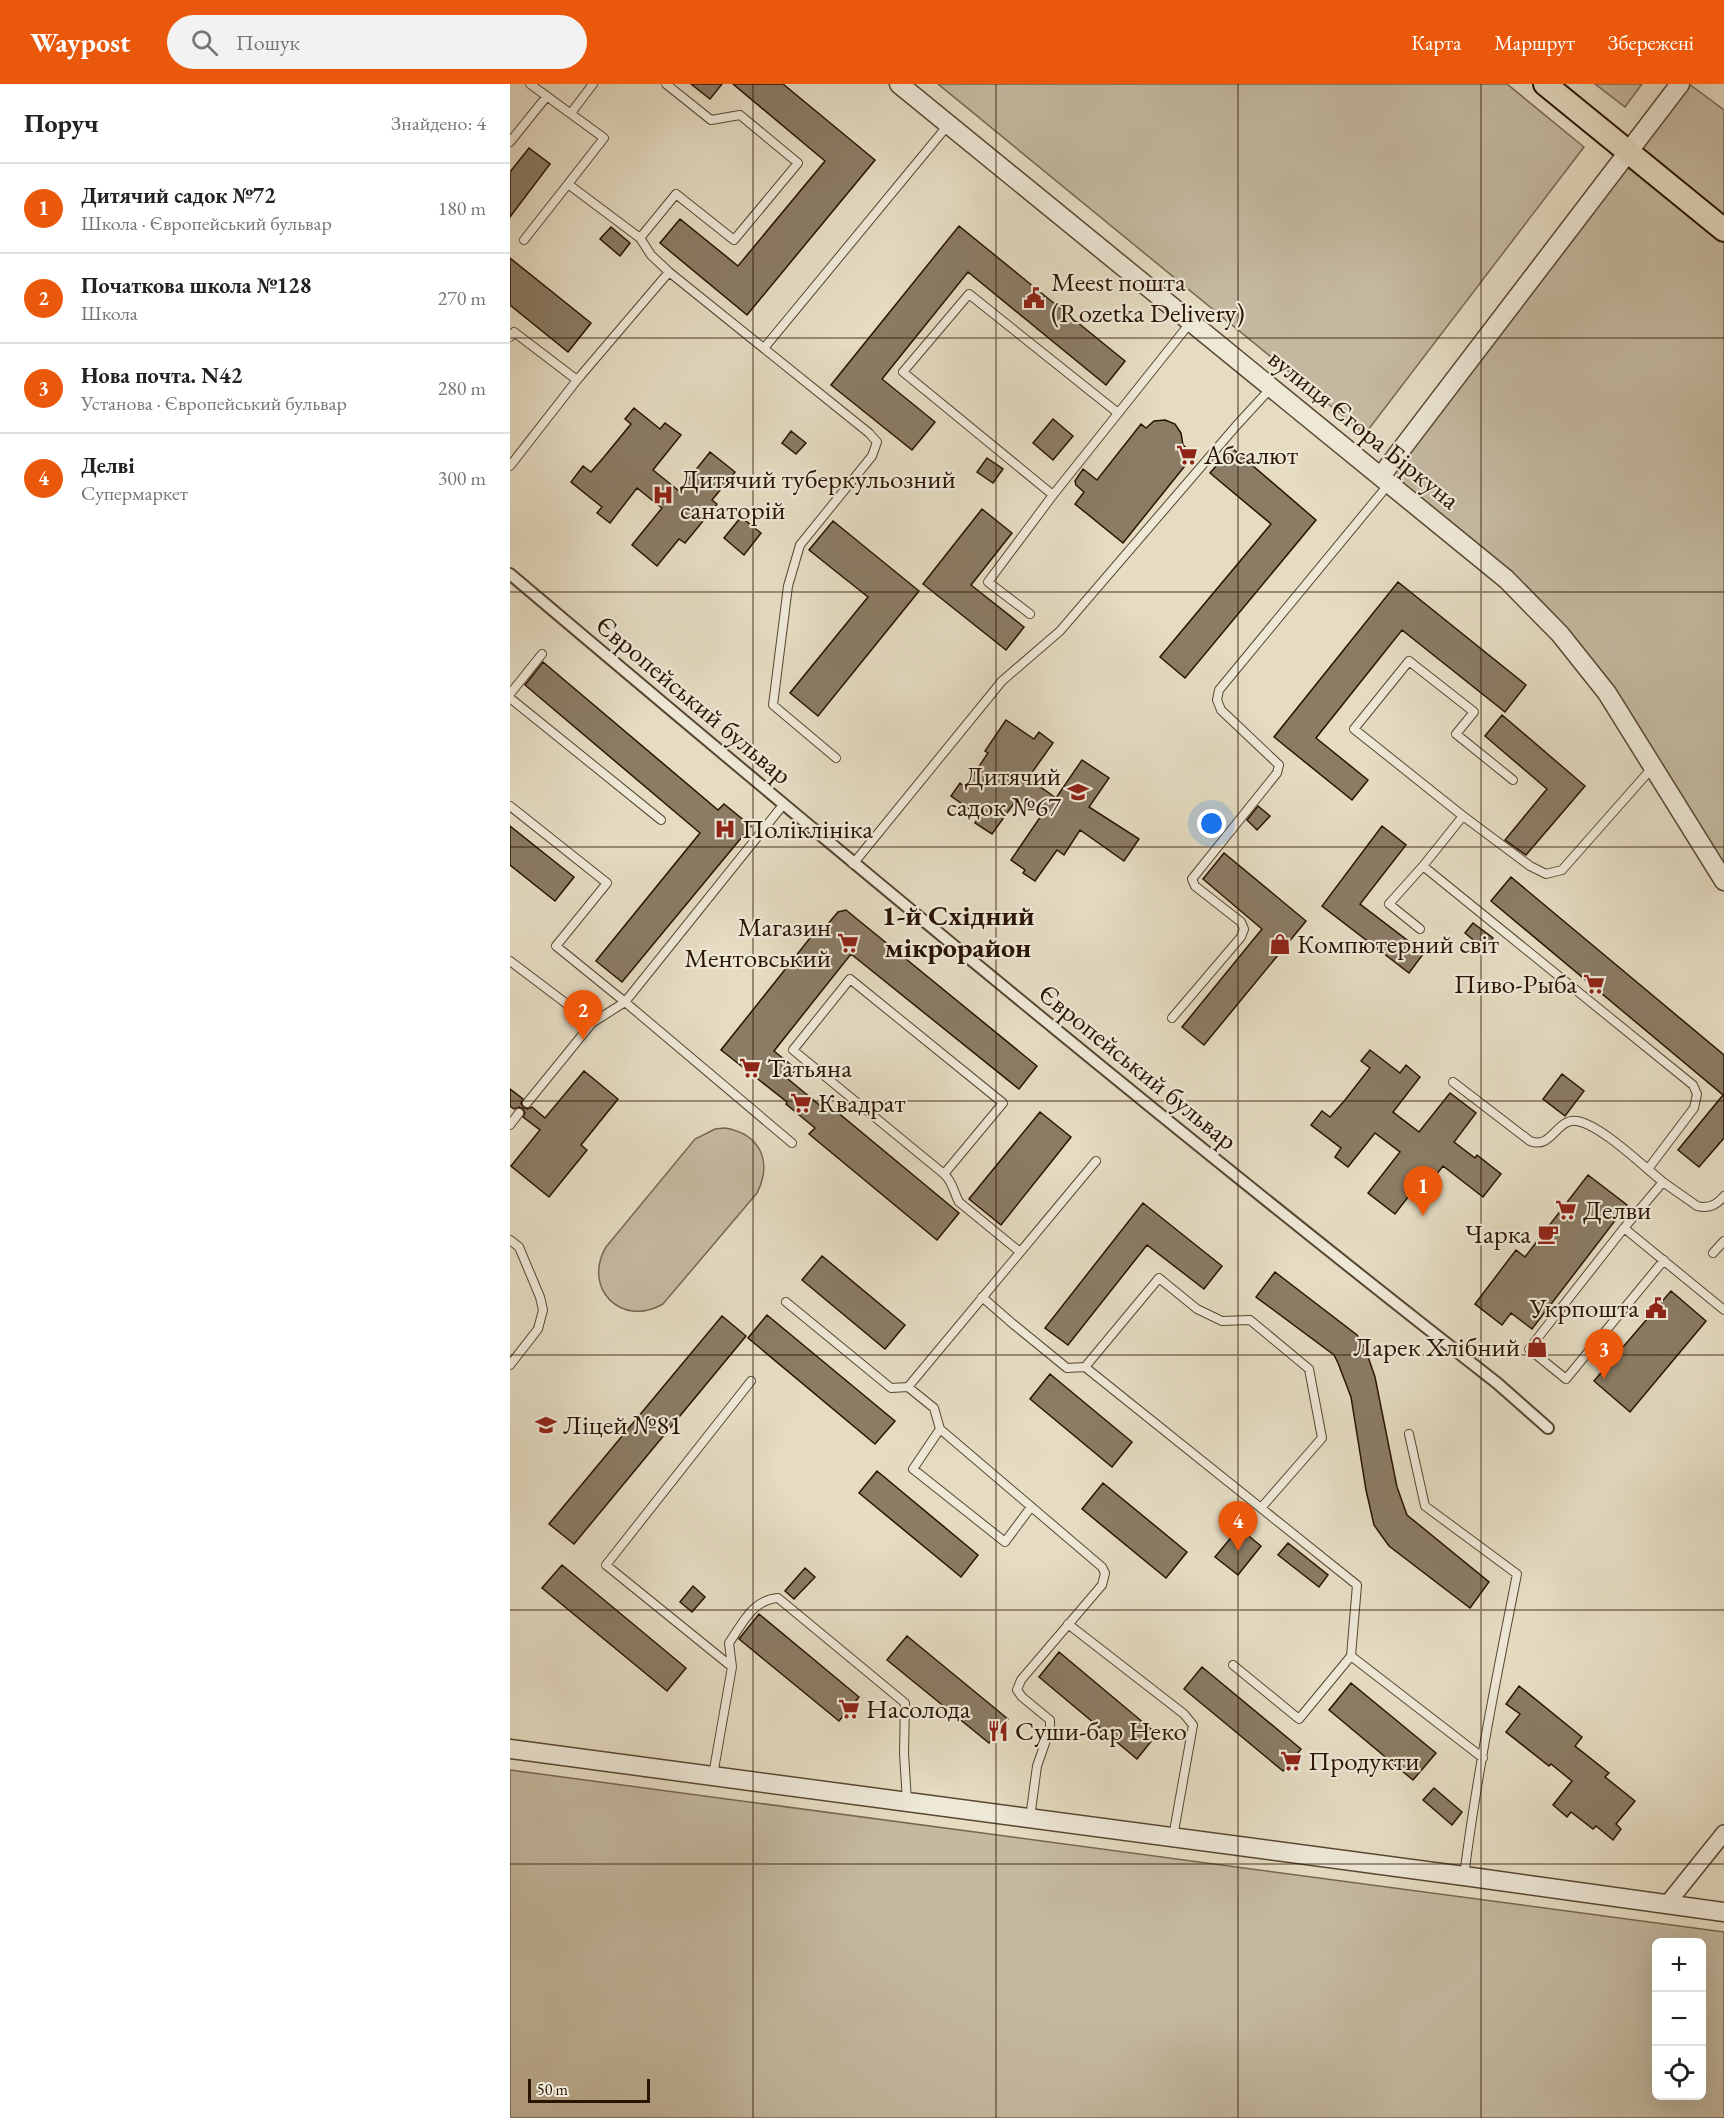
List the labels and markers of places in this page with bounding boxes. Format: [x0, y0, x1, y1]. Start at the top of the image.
place label: Meest пошта (Rozetka Delivery) [1051, 264, 1245, 330]
public building icon: Meest пошта (Rozetka Delivery) [1022, 286, 1046, 310]
place label: Абсалют [1203, 437, 1298, 472]
supermarket icon: Абсалют [1175, 443, 1199, 467]
place label: Дитячий туберкульозний санаторій [680, 461, 956, 527]
hospital icon: Дитячий туберкульозний санаторій [651, 483, 675, 507]
place label: Дитячий садок №67 [946, 758, 1062, 824]
school or university icon: Дитячий садок №67 [1066, 780, 1090, 804]
place label: Поліклініка [742, 811, 873, 846]
hospital icon: Поліклініка [713, 817, 737, 841]
place label: Магазин Ментовський [684, 909, 831, 975]
place label: Компютерний світ [1297, 926, 1499, 961]
supermarket icon: Магазин Ментовський [836, 931, 860, 955]
shop icon: Компютерний світ [1268, 932, 1292, 956]
place label: Пиво-Рыба [1454, 966, 1577, 1001]
supermarket icon: Пиво-Рыба [1582, 972, 1606, 996]
pin: 2 [564, 990, 602, 1040]
place label: Татьяна [767, 1050, 852, 1085]
supermarket icon: Татьяна [738, 1056, 762, 1080]
place label: Квадрат [818, 1085, 906, 1120]
supermarket icon: Квадрат [789, 1091, 813, 1115]
pin: 1 [1404, 1166, 1442, 1216]
place label: Делви [1583, 1192, 1651, 1227]
supermarket icon: Делви [1554, 1198, 1578, 1222]
place label: Чарка [1465, 1216, 1531, 1251]
cafe icon: Чарка [1536, 1222, 1560, 1246]
place label: Укрпошта [1529, 1290, 1639, 1325]
public building icon: Укрпошта [1644, 1296, 1668, 1320]
place label: Ларек Хлібний [1353, 1329, 1520, 1364]
pin: 3 [1584, 1330, 1624, 1379]
shop icon: Ларек Хлібний [1525, 1335, 1549, 1359]
place label: Ліцей №81 [563, 1407, 682, 1442]
school or university icon: Ліцей №81 [534, 1413, 558, 1437]
pin: 4 [1218, 1502, 1258, 1551]
place label: Насолода [866, 1691, 971, 1726]
supermarket icon: Насолода [837, 1697, 861, 1721]
place label: Суши-бар Неко [1015, 1713, 1187, 1748]
restaurant icon: Суши-бар Неко [986, 1719, 1010, 1743]
place label: Продукти [1308, 1743, 1419, 1778]
supermarket icon: Продукти [1279, 1749, 1303, 1773]

